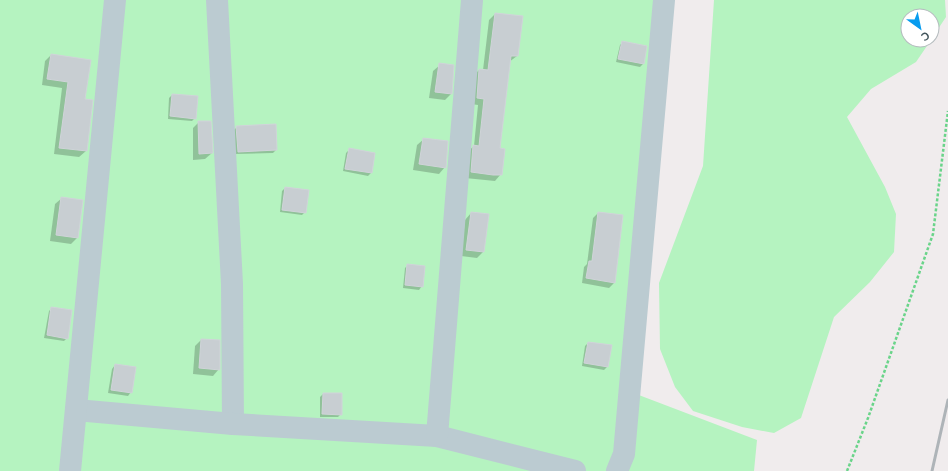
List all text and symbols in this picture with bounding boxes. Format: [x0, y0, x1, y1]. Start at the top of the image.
north arrow [900, 8, 940, 48]
text: С [918, 28, 932, 45]

